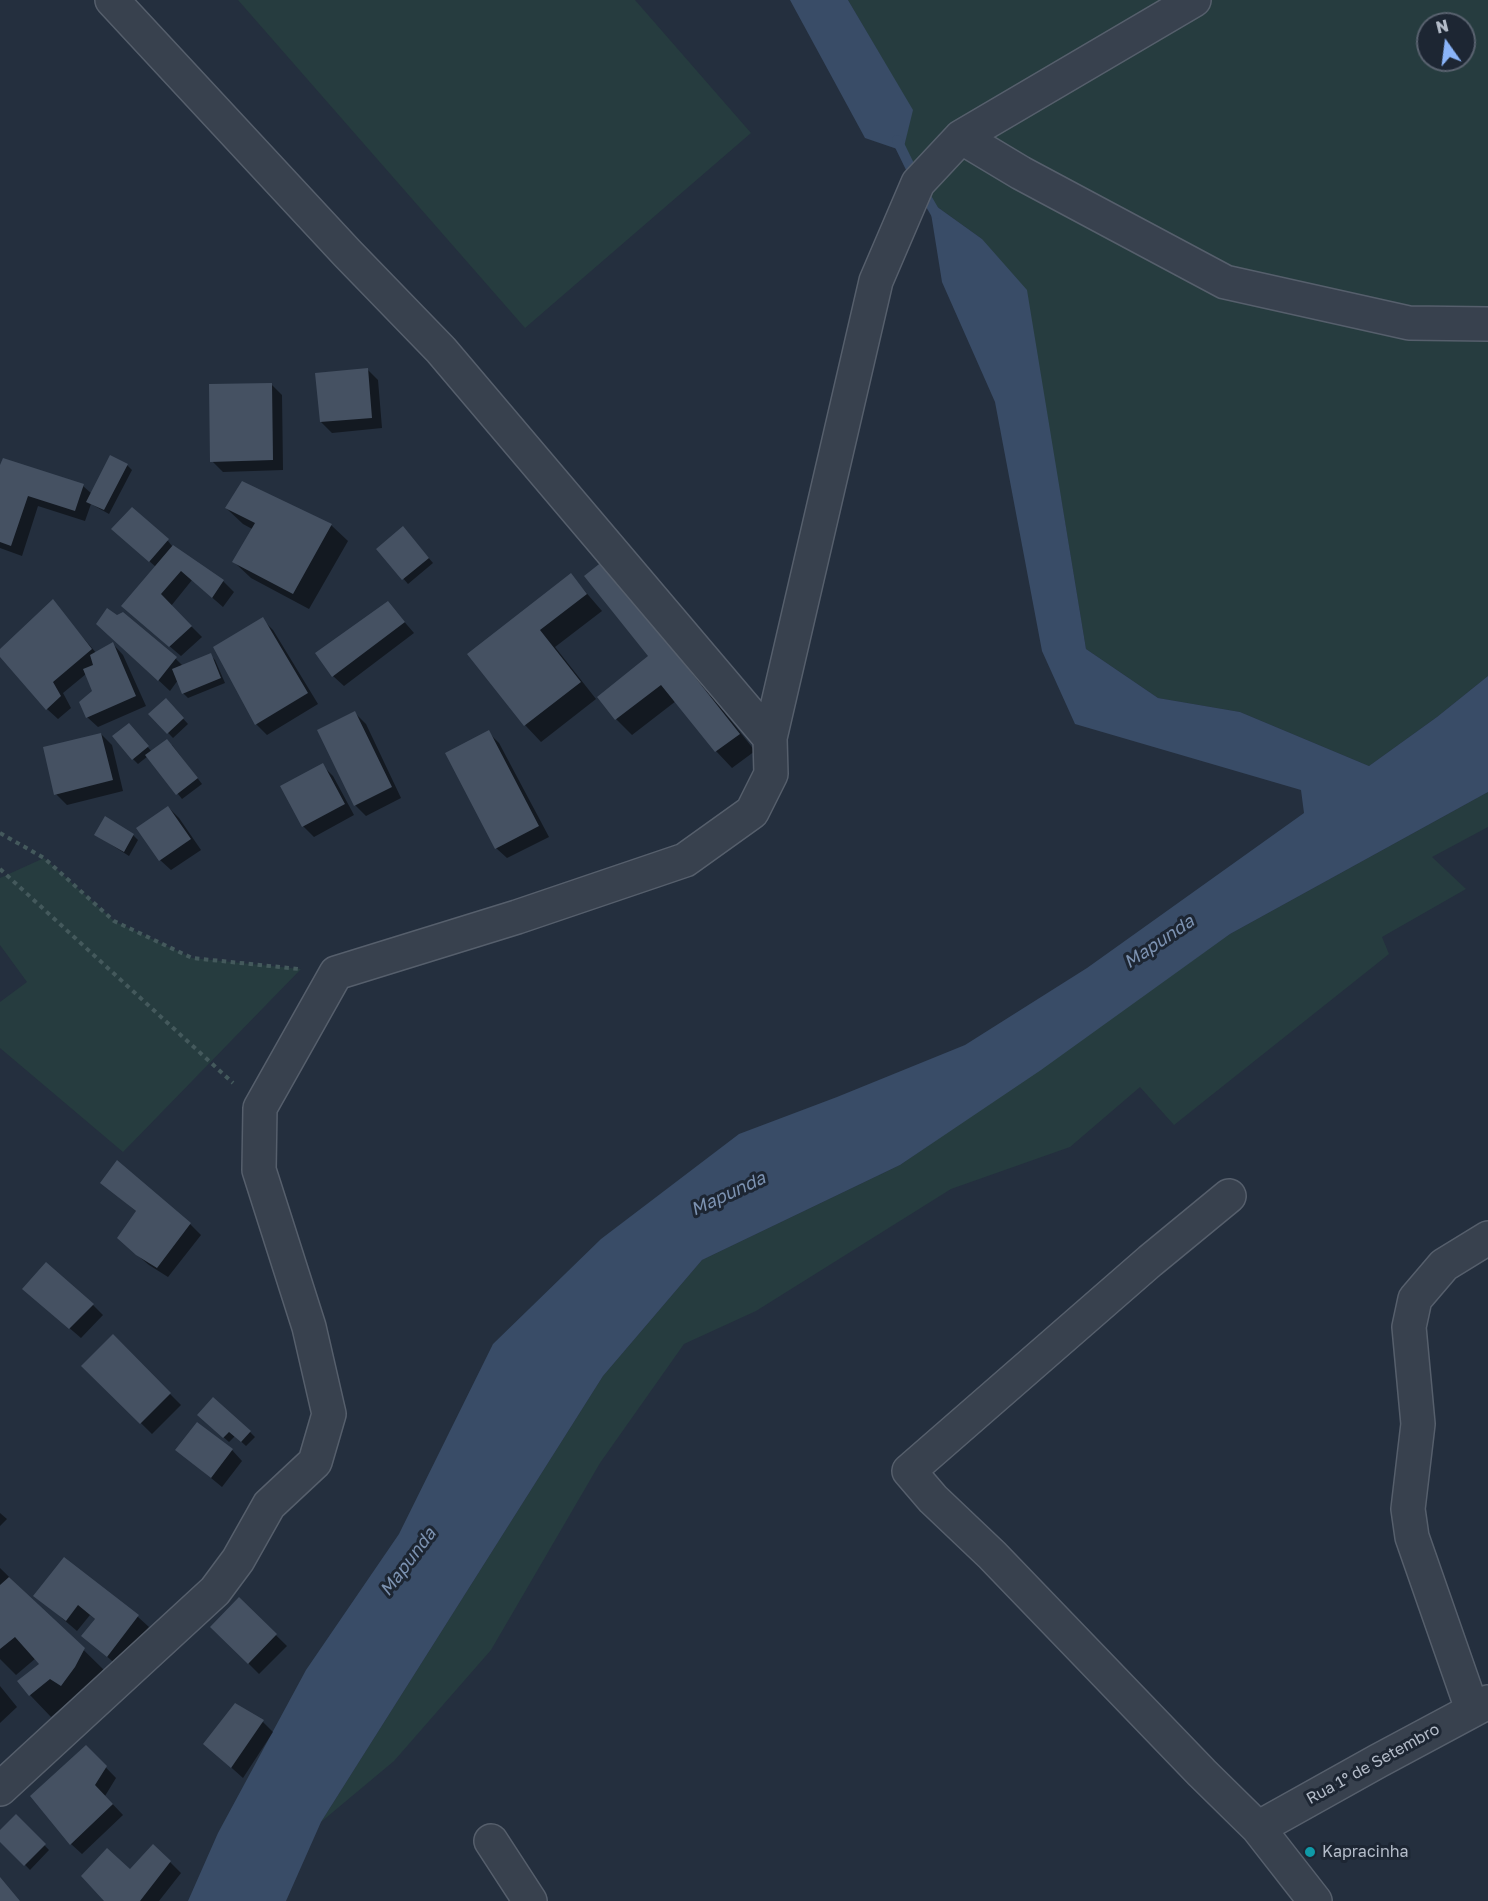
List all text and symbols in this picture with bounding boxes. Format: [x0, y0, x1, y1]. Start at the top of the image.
north arrow [1416, 12, 1476, 72]
text: N [1434, 15, 1450, 38]
water label: Mapunda [1120, 911, 1198, 973]
water label: Mapunda [687, 1167, 769, 1221]
water label: Mapunda [375, 1524, 441, 1600]
street label: Rua 1º de Setembro [1303, 1719, 1443, 1809]
place label: Kapracinha [1322, 1842, 1409, 1862]
marker: Kapracinha [1303, 1845, 1317, 1859]

